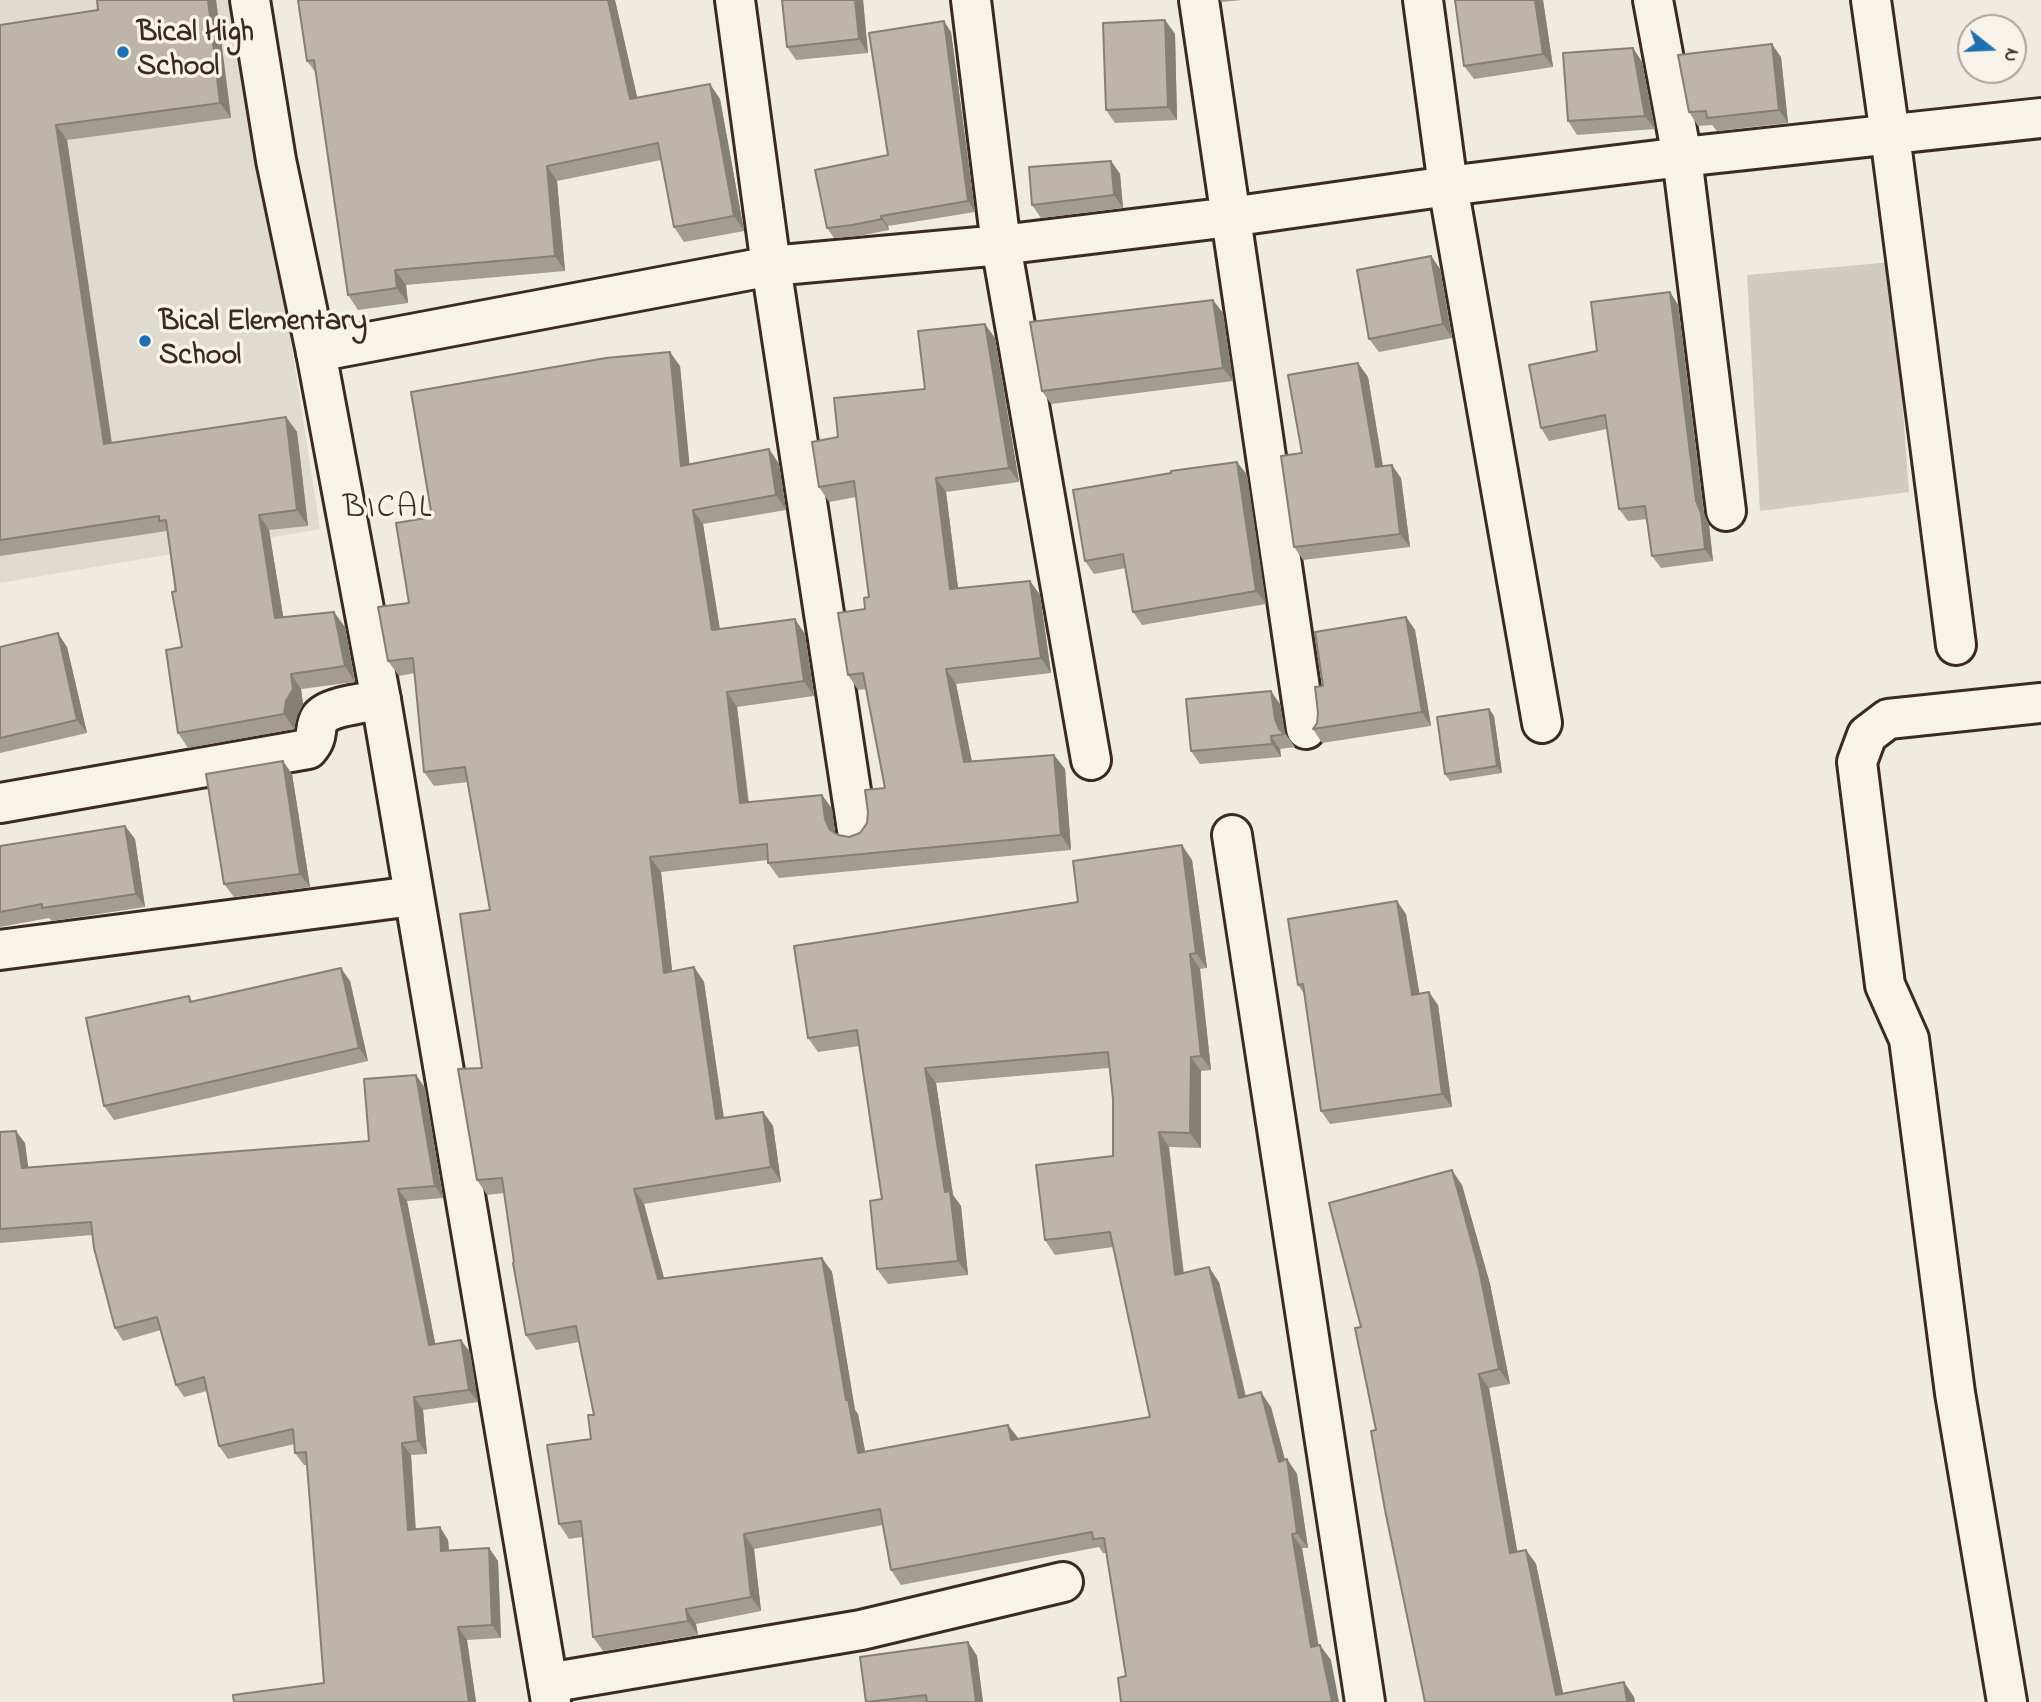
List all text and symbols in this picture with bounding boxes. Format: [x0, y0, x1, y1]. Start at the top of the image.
north arrow [1957, 14, 2027, 84]
place label: Bical High School [137, 17, 254, 88]
marker: Bical High School [115, 44, 131, 60]
text: N [1996, 45, 2025, 65]
place label: Bical Elementary School [159, 306, 367, 376]
marker: Bical Elementary School [137, 333, 153, 349]
district label: BICAL [343, 491, 433, 531]

